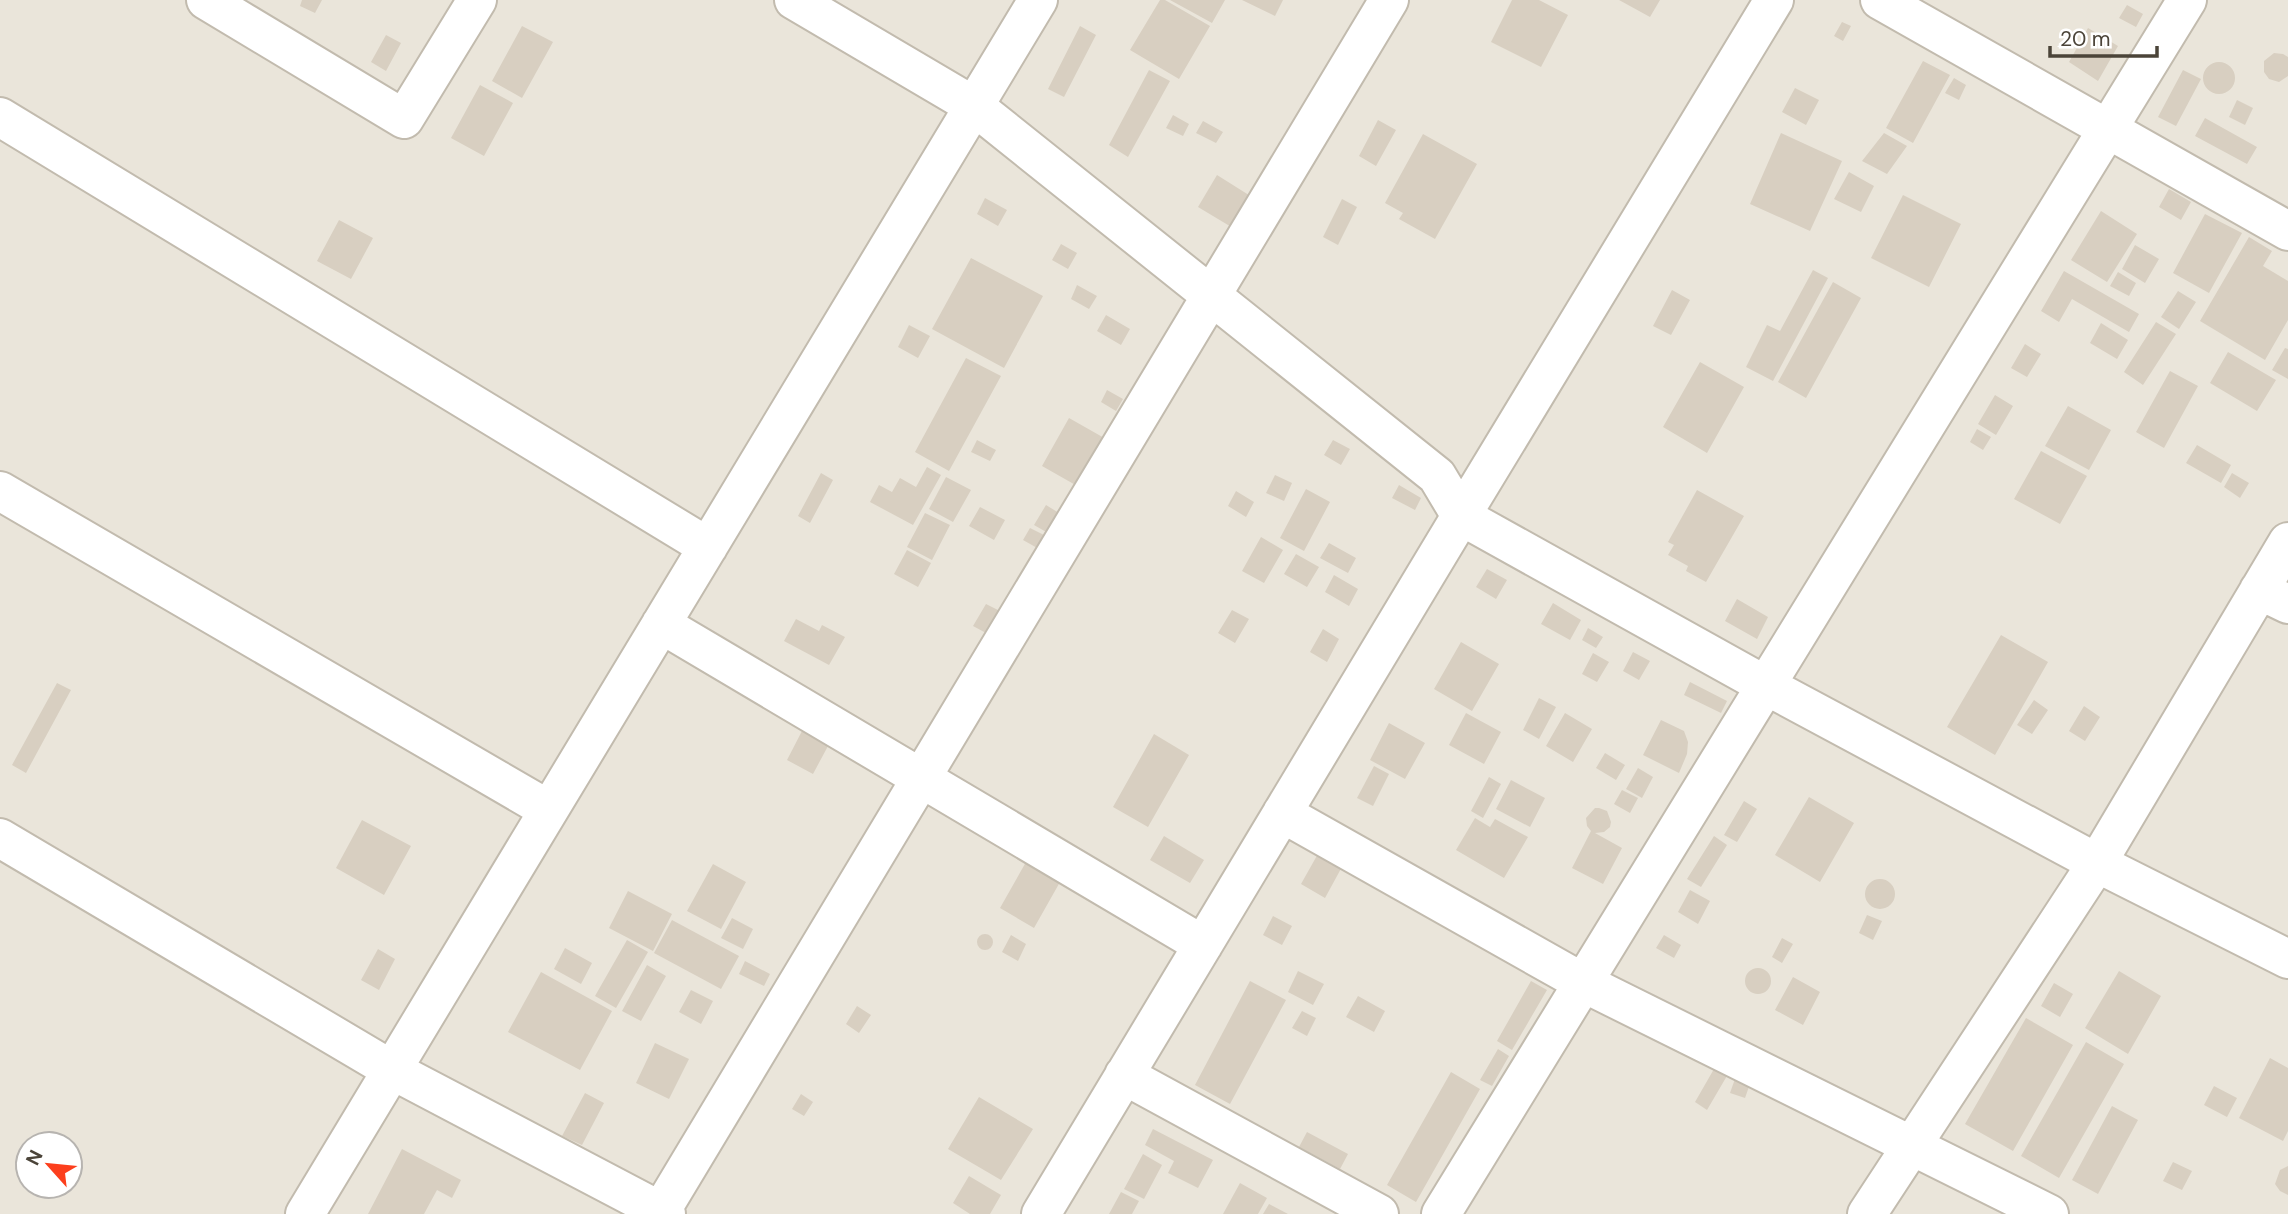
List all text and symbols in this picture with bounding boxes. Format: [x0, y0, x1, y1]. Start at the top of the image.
scale bar [2050, 14, 2157, 58]
text: 20 m [2060, 25, 2111, 53]
north arrow [14, 1130, 84, 1200]
text: N [20, 1146, 49, 1169]

